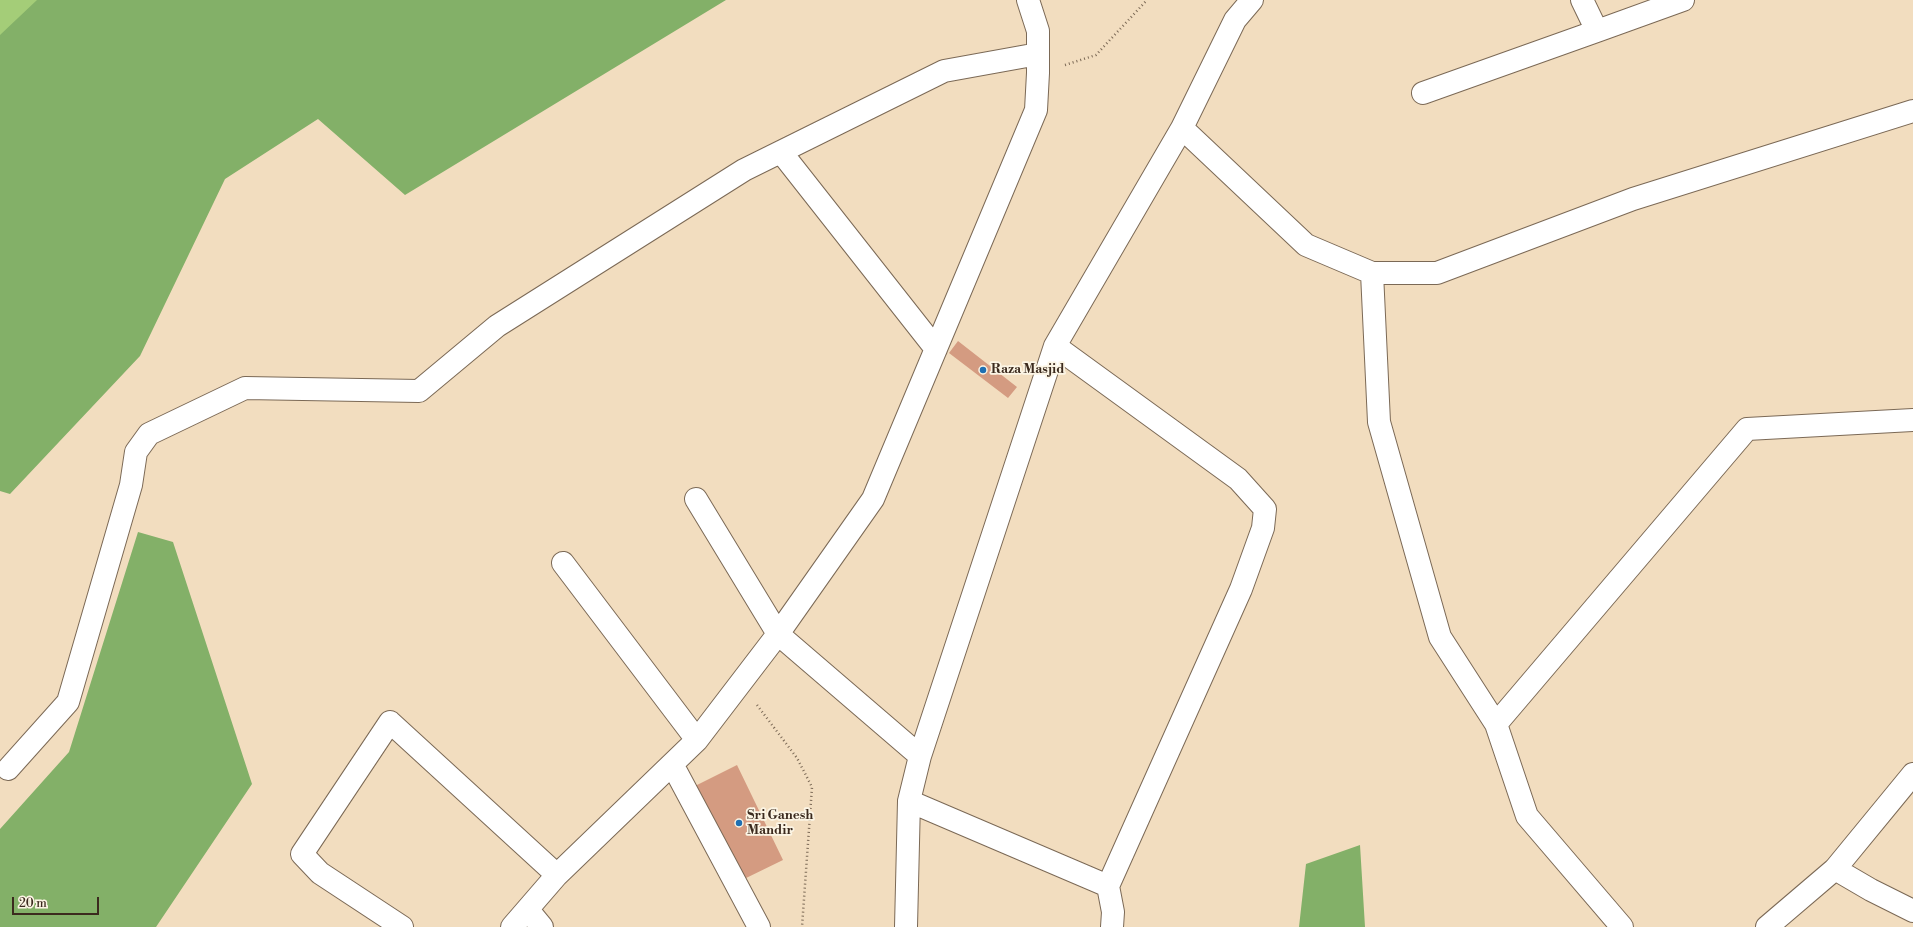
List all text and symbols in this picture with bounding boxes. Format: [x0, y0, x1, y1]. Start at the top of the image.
place label: Raza Masjid [991, 362, 1064, 378]
marker: Raza Masjid [978, 365, 988, 375]
place label: Sri Ganesh Mandir [747, 808, 813, 839]
marker: Sri Ganesh Mandir [734, 818, 744, 828]
scale bar [14, 889, 101, 915]
text: 20 m [19, 896, 47, 911]

